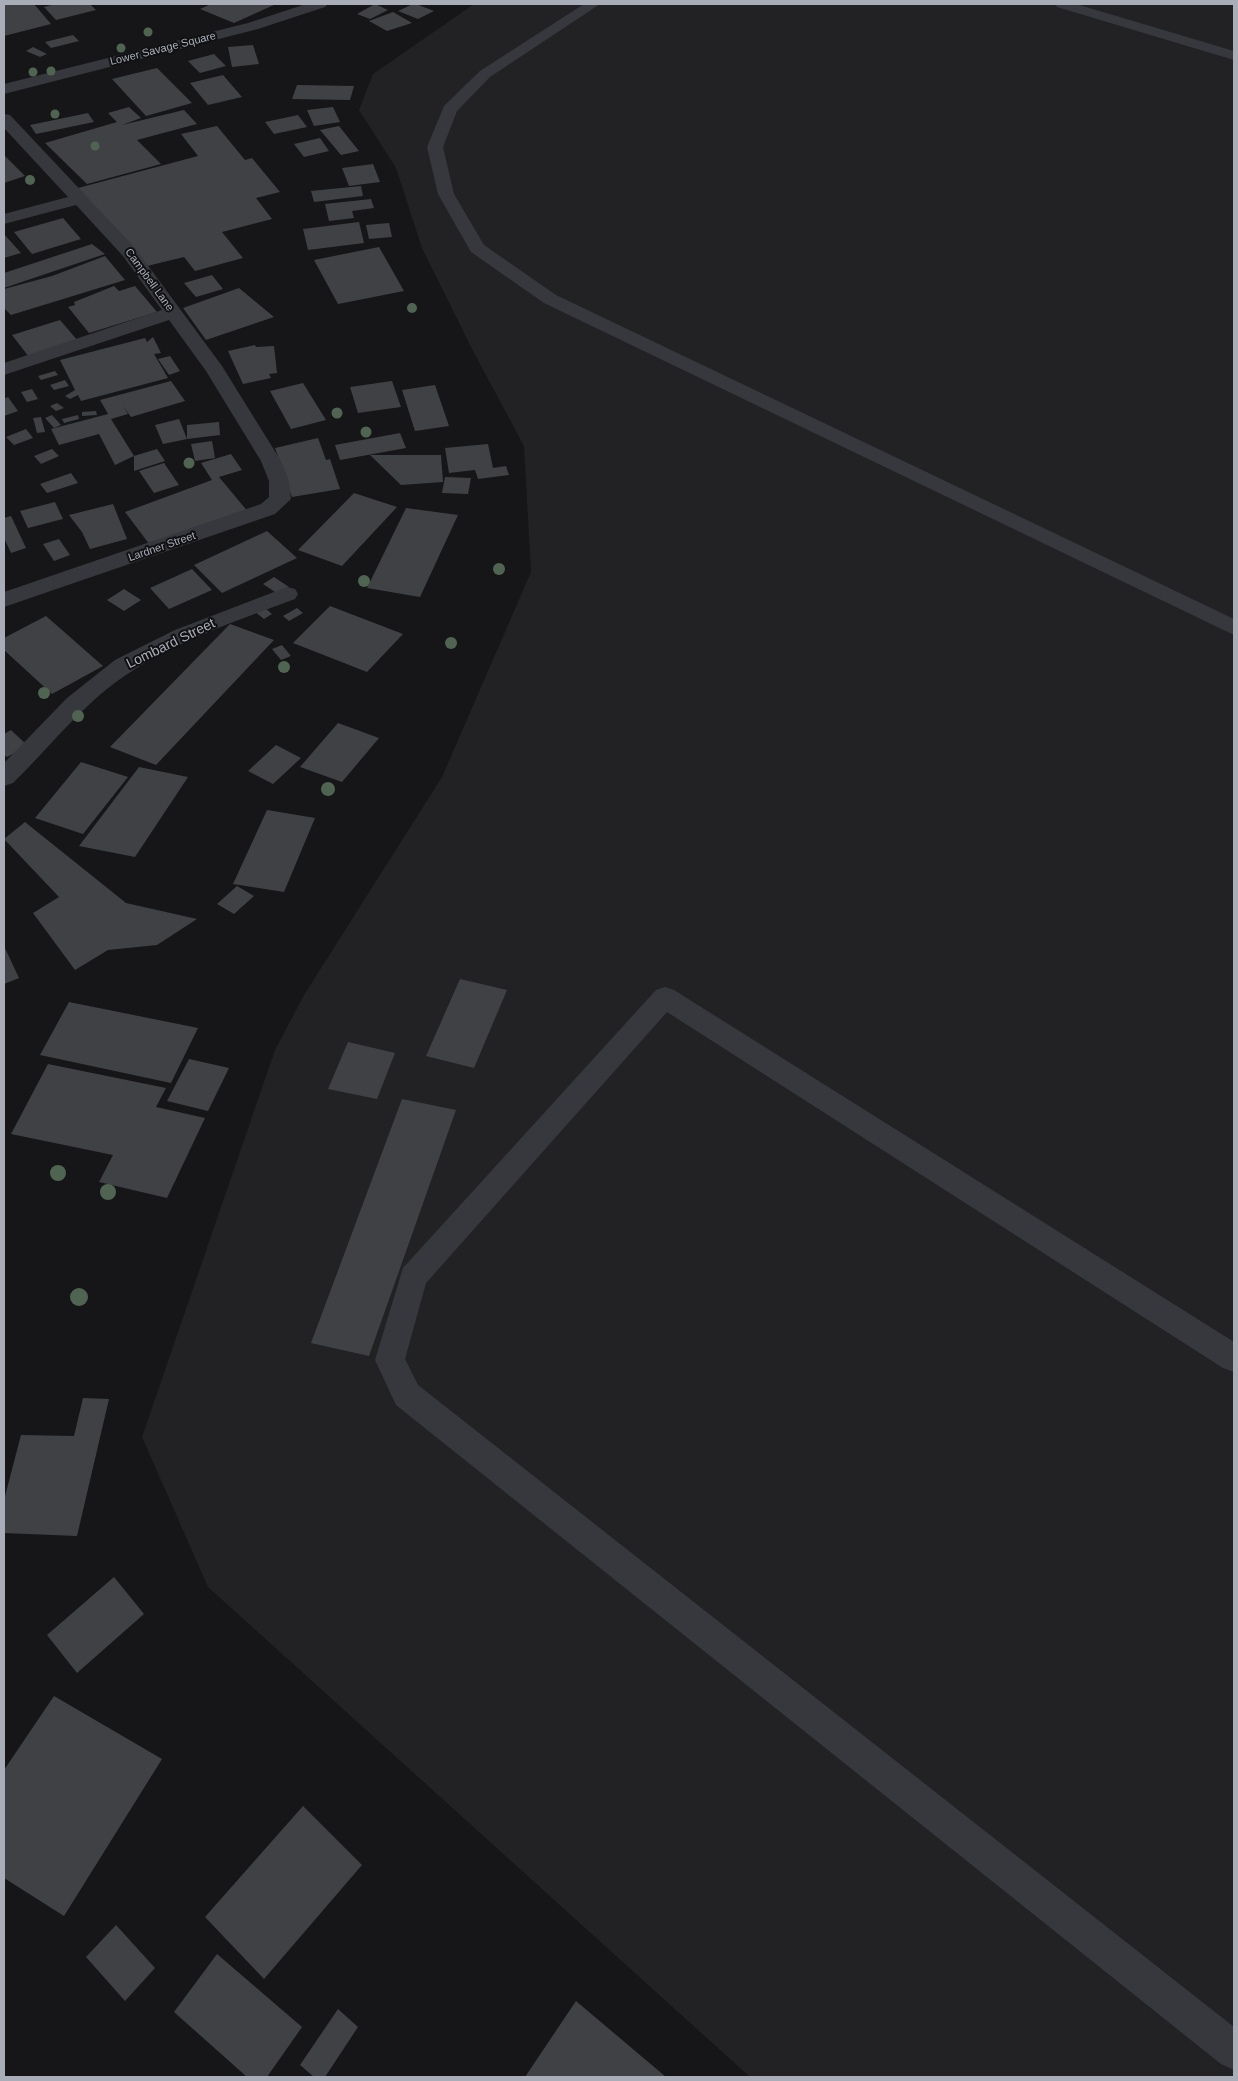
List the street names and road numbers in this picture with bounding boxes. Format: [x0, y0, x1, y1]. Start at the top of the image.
street label: Lower Savage Square [109, 29, 217, 69]
street label: Campbell Lane [122, 246, 176, 314]
street label: Lardner Street [127, 529, 197, 565]
street label: Lombard Street [124, 615, 218, 673]

